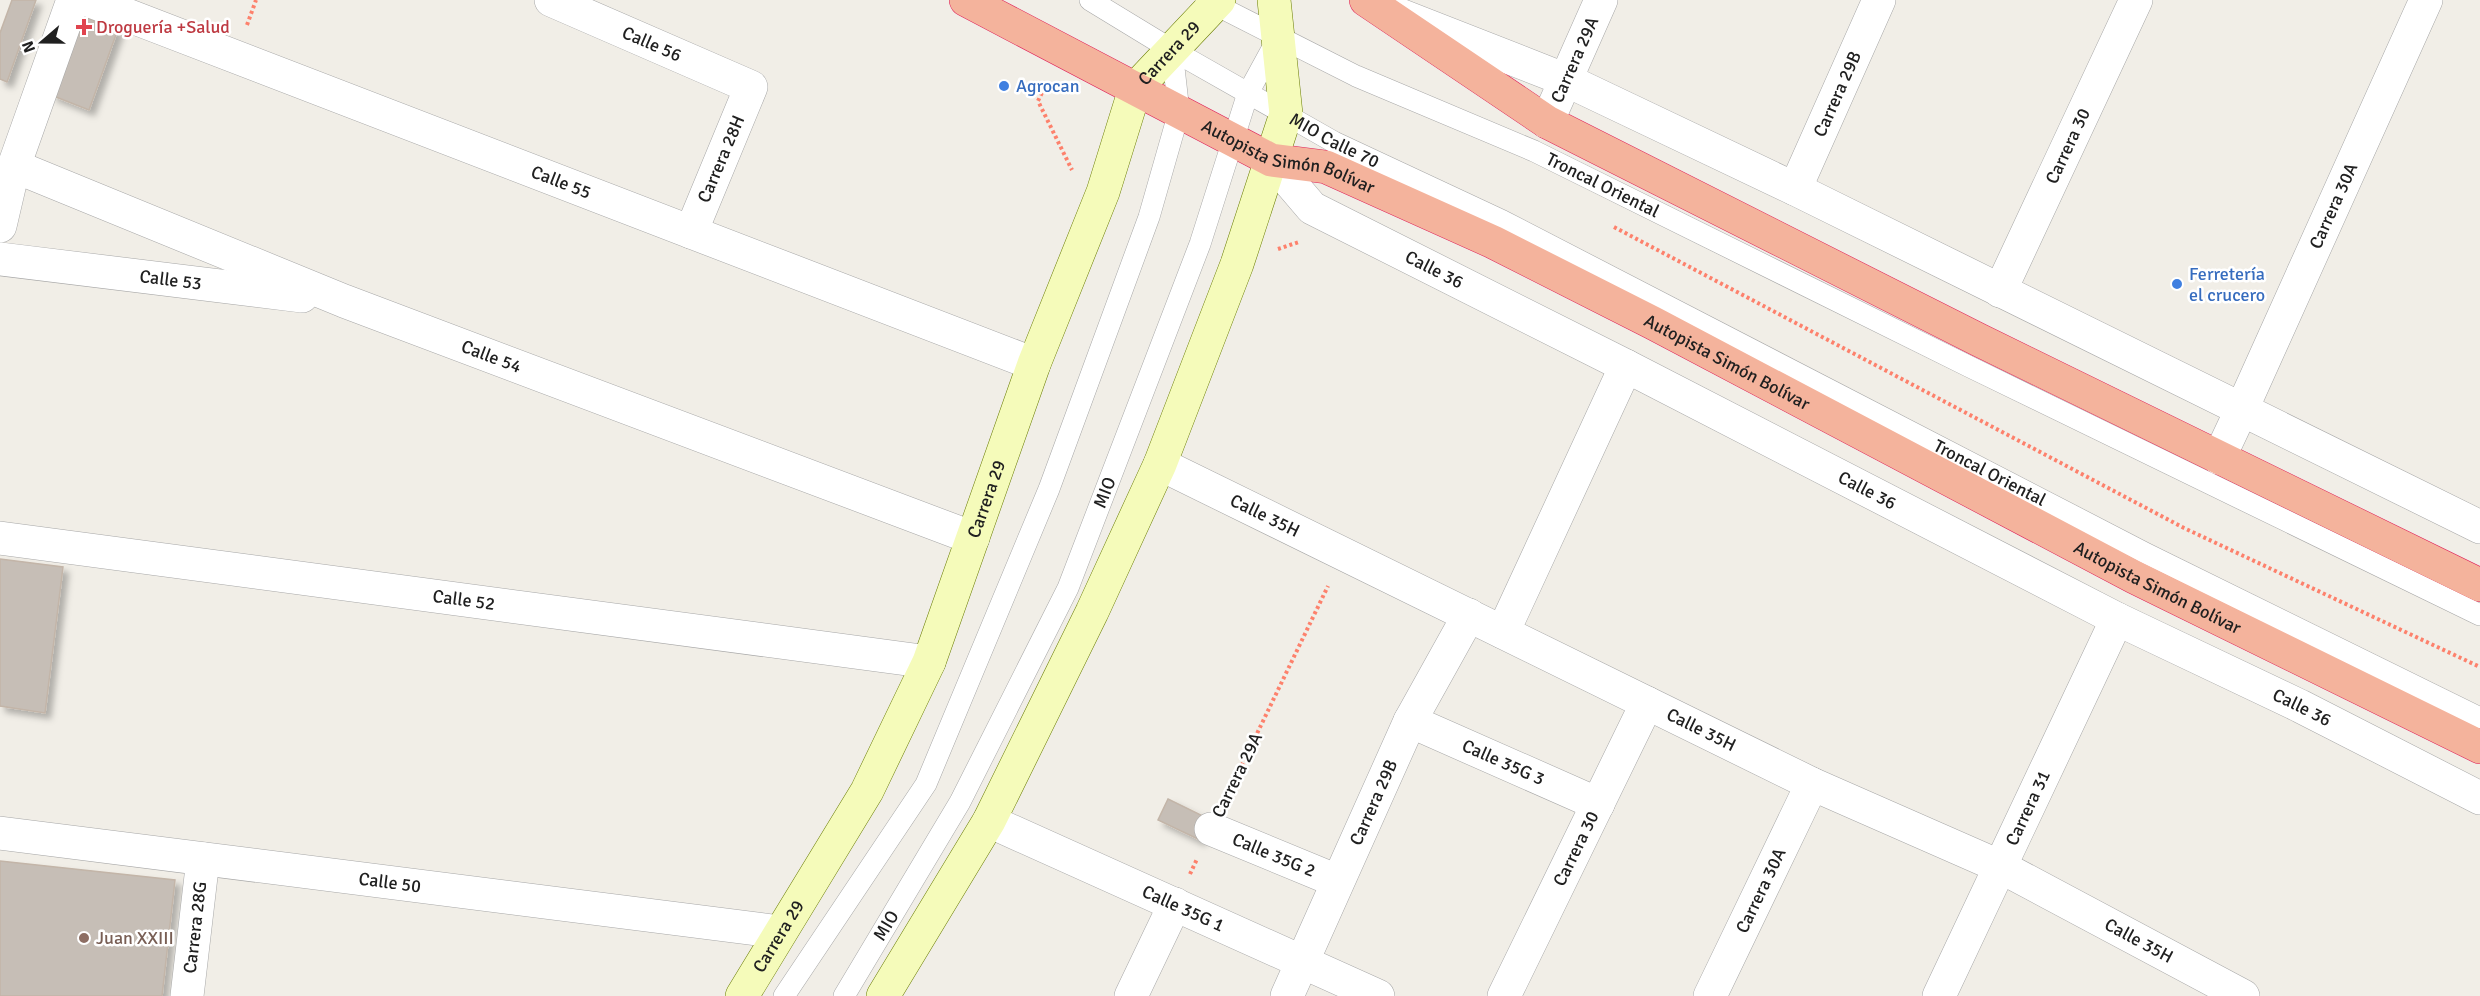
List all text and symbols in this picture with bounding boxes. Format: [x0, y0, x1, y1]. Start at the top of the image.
north arrow [12, 12, 72, 72]
street label: Carrera 29A [1546, 13, 1603, 106]
place label: Droguería +Salud [96, 16, 230, 38]
street label: Carrera 29 [1133, 16, 1205, 90]
marker: Droguería +Salud [77, 20, 91, 34]
street label: Calle 56 [619, 21, 685, 66]
text: N [18, 38, 40, 55]
street label: Carrera 29B [1809, 47, 1866, 140]
place label: Agrocan [1016, 75, 1079, 97]
marker: Agrocan [997, 79, 1011, 93]
street label: Carrera 30 [2041, 105, 2095, 187]
street label: MIO Calle 70 [1286, 108, 1383, 173]
street label: Carrera 28H [693, 112, 749, 206]
street label: Autopista Simón Bolívar [1198, 115, 1379, 199]
street label: Troncal Oriental [1542, 148, 1663, 222]
street label: Carrera 30A [2304, 159, 2362, 252]
street label: Calle 55 [528, 161, 594, 204]
street label: Calle 36 [1401, 246, 1467, 293]
place label: Ferretería el crucero [2189, 263, 2265, 306]
street label: Calle 53 [138, 265, 203, 295]
marker: Ferretería el crucero [2170, 277, 2184, 291]
street label: Autopista Simón Bolívar [1640, 309, 1814, 415]
street label: Calle 54 [458, 335, 525, 378]
street label: Troncal Oriental [1930, 435, 2050, 511]
street label: Carrera 29 [963, 457, 1010, 541]
street label: Calle 36 [1834, 466, 1900, 514]
street label: MIO [1089, 474, 1121, 511]
street label: Calle 35H [1227, 489, 1303, 542]
street label: Autopista Simón Bolívar [2070, 536, 2245, 639]
street label: Calle 52 [431, 585, 496, 615]
street label: Calle 36 [2269, 684, 2335, 731]
street label: Calle 35H [1663, 703, 1740, 756]
street label: Carrera 29A [1207, 729, 1267, 821]
street label: Calle 35G 3 [1459, 734, 1548, 790]
street label: Carrera 29B [1345, 756, 1402, 849]
street label: Carrera 31 [2001, 767, 2055, 849]
street label: Carrera 30 [1548, 807, 1604, 890]
street label: Calle 35G 2 [1229, 828, 1319, 882]
street label: Carrera 30A [1731, 844, 1791, 937]
street label: Calle 50 [357, 868, 422, 897]
street label: Carrera 28G [179, 880, 211, 975]
street label: Calle 35G 1 [1139, 880, 1228, 936]
street label: Carrera 29 [748, 896, 809, 976]
street label: MIO [869, 906, 904, 945]
street label: Calle 35H [2101, 913, 2177, 968]
place label: Juan XXIII [96, 927, 174, 949]
marker: Juan XXIII [77, 931, 91, 945]

